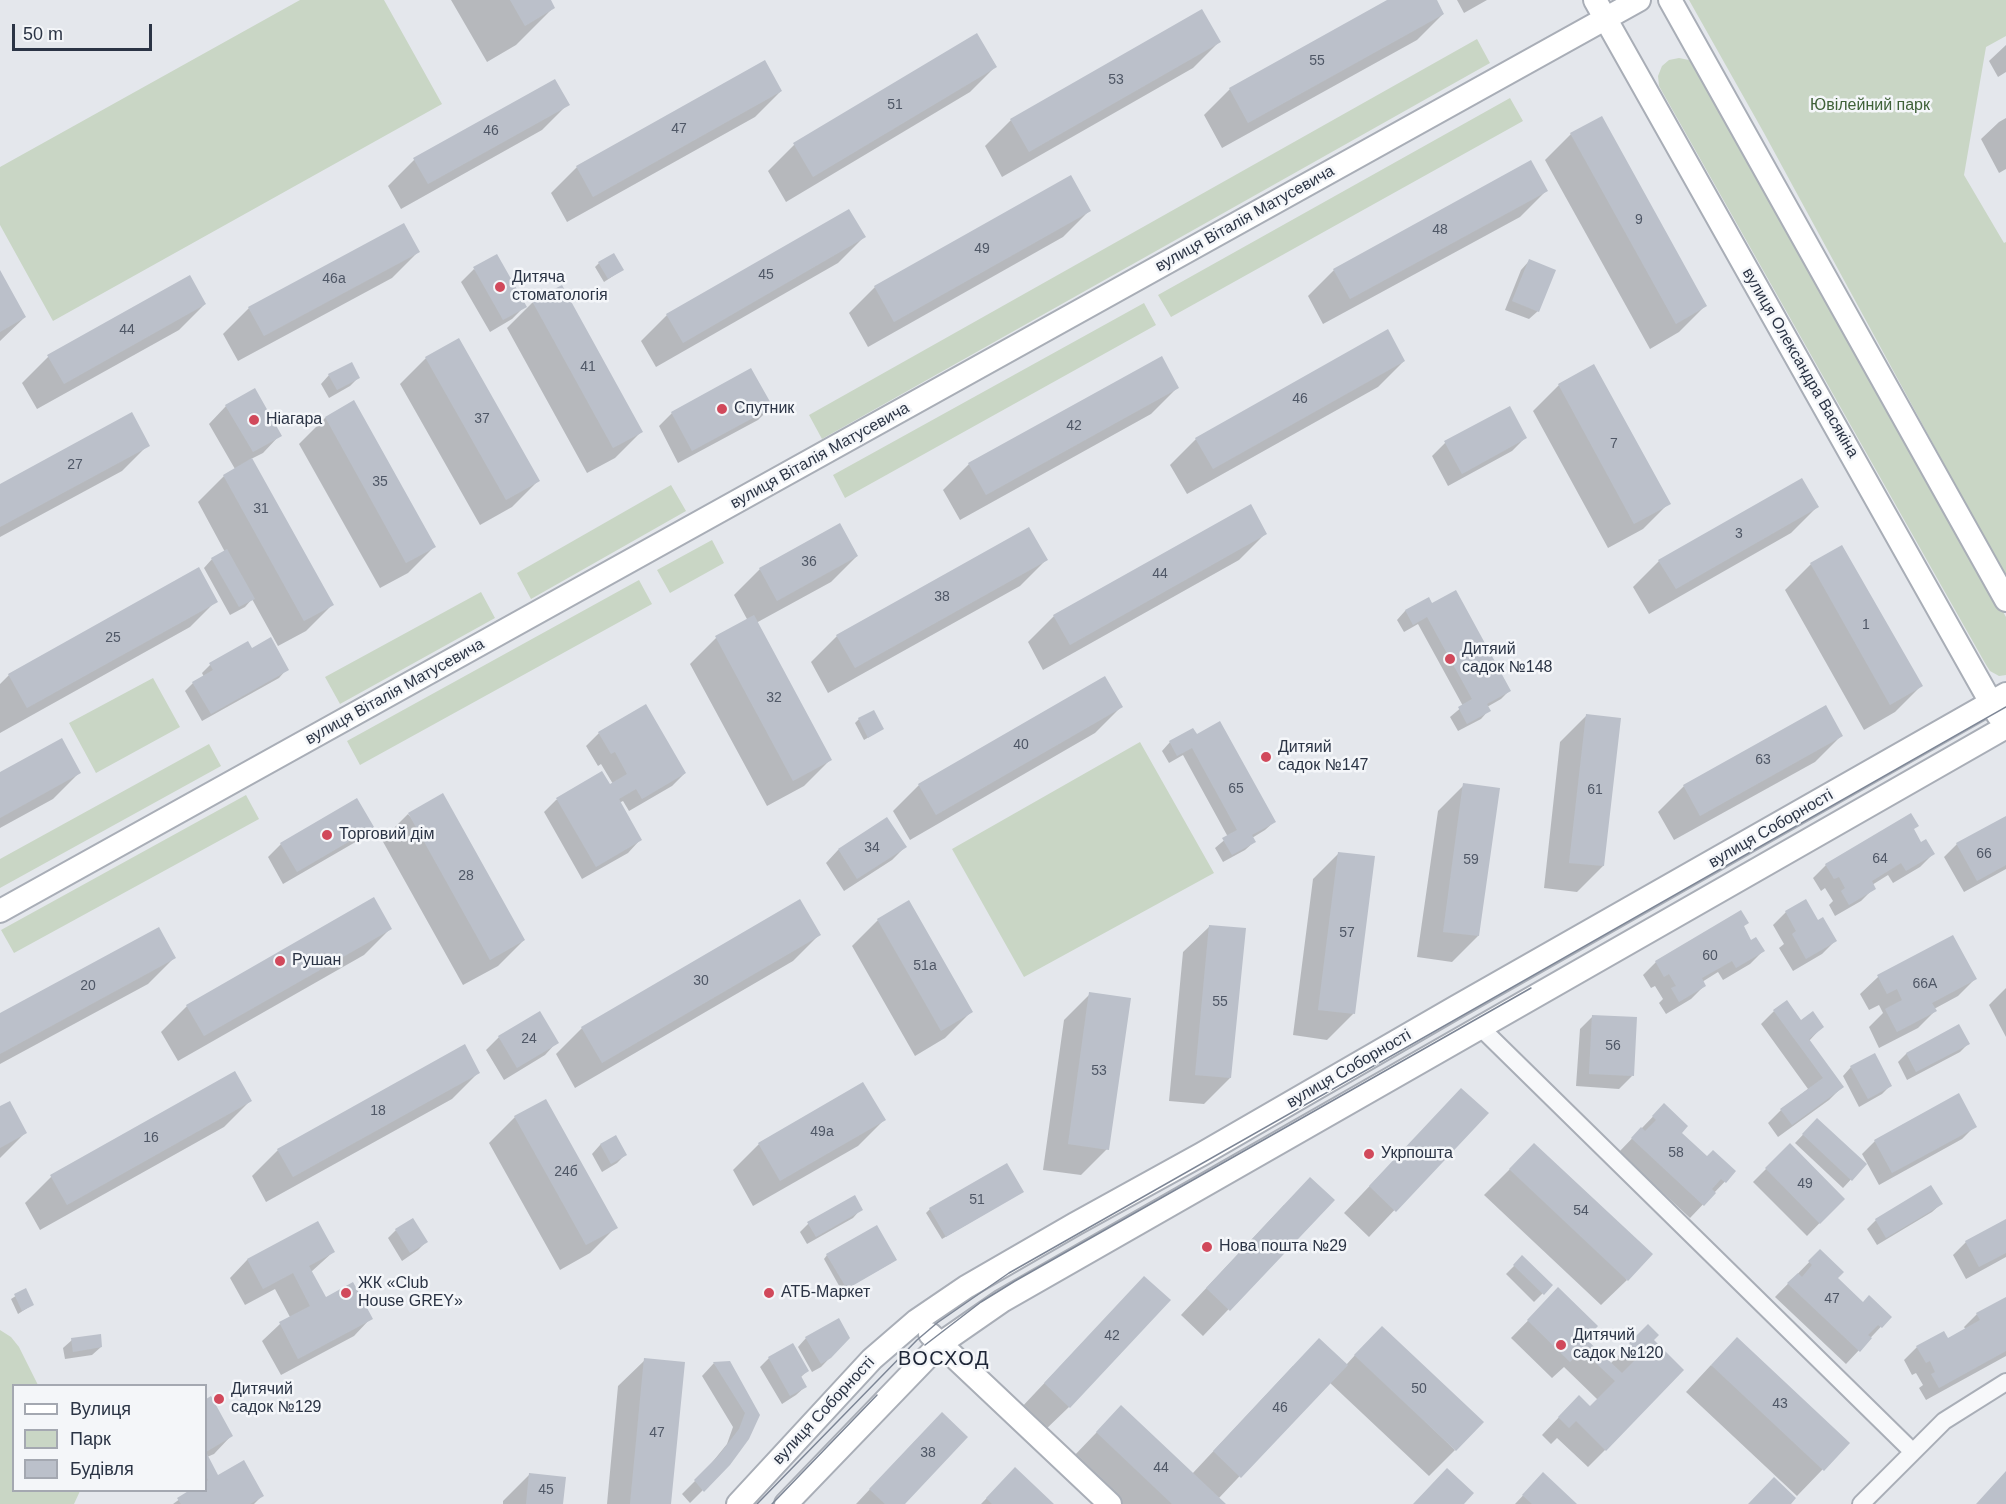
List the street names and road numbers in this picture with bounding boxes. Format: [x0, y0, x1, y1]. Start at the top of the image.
street label: вулиця Віталія Матусевича [1152, 162, 1338, 276]
street label: вулиця Олександра Васякіна [1738, 265, 1862, 461]
street label: вулиця Віталія Матусевича [727, 399, 913, 513]
street label: вулиця Віталія Матусевича [302, 635, 488, 749]
street label: вулиця Соборності [1705, 786, 1837, 872]
street label: вулиця Соборності [1283, 1026, 1415, 1112]
street label: вулиця Соборності [769, 1353, 879, 1469]

